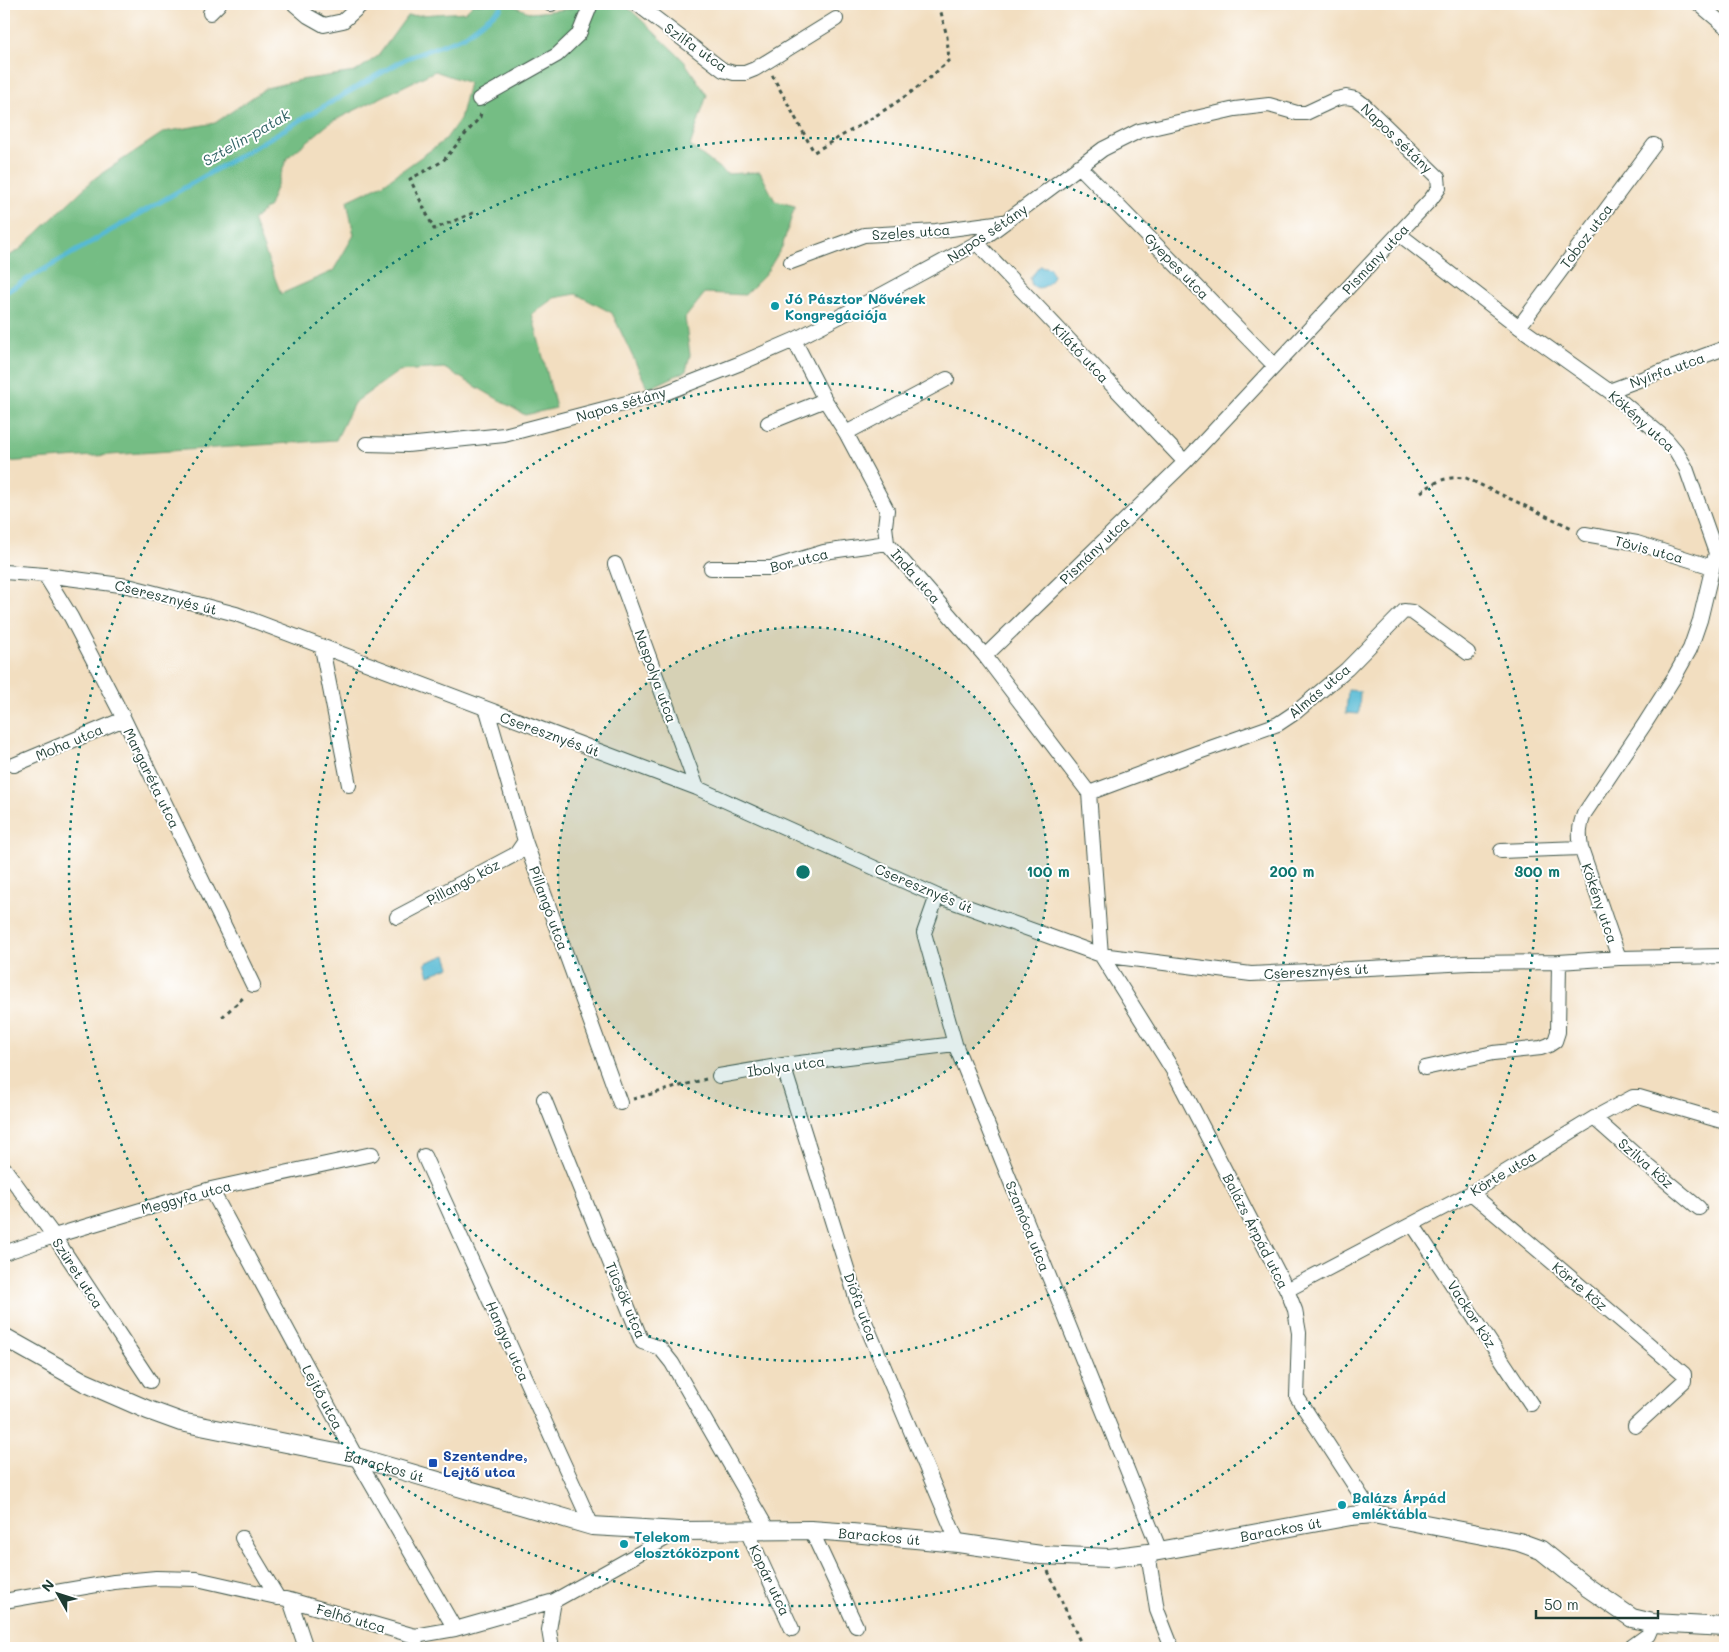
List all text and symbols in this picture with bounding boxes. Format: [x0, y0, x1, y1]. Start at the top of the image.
street label: Szilfa utca [661, 18, 731, 76]
street label: Napos sétány [1357, 99, 1437, 177]
water label: Sztelin-patak [198, 103, 294, 170]
street label: Napos sétány [943, 199, 1031, 267]
street label: Toboz utca [1555, 200, 1617, 272]
street label: Szeles utca [871, 220, 951, 244]
street label: Pismány utca [1337, 220, 1413, 298]
street label: Gyepes utca [1140, 229, 1214, 303]
place label: Jó Pásztor Nővérek Kongregációja [785, 289, 926, 324]
marker: Jó Pásztor Nővérek Kongregációja [769, 300, 781, 312]
street label: Kilátó utca [1049, 319, 1113, 387]
street label: Nyírfa utca [1627, 348, 1707, 392]
street label: Napos sétány [574, 382, 668, 426]
street label: Kökény utca [1605, 386, 1679, 456]
street label: Pismány utca [1055, 512, 1133, 588]
street label: Tövis utca [1613, 531, 1685, 567]
street label: Bor utca [768, 544, 830, 576]
street label: Inda utca [887, 545, 945, 607]
street label: Cseresznyés út [113, 575, 219, 619]
street label: Naspolya utca [630, 627, 682, 725]
street label: Almás utca [1284, 660, 1354, 722]
street label: Cseresznyés út [497, 707, 603, 761]
street label: Moha utca [32, 719, 106, 765]
street label: Margaréta utca [119, 725, 185, 831]
street label: Pillangó köz [423, 855, 503, 909]
street label: Cseresznyés út [872, 859, 976, 917]
text: 100 m [1026, 861, 1070, 881]
text: 200 m [1270, 861, 1315, 881]
text: 300 m [1514, 861, 1560, 881]
street label: Kökény utca [1577, 861, 1623, 945]
street label: Pillangó utca [525, 863, 573, 953]
centre of rings [794, 863, 812, 881]
street label: Cseresznyés út [1263, 959, 1369, 983]
street label: Ibolya utca [746, 1051, 826, 1081]
street label: Szilva köz [1614, 1134, 1678, 1192]
street label: Körte utca [1466, 1146, 1540, 1200]
street label: Balázs Árpád utca [1219, 1170, 1293, 1292]
street label: Meggyfa utca [139, 1176, 233, 1218]
street label: Szamóca utca [1001, 1178, 1055, 1274]
street label: Szüret utca [48, 1234, 108, 1312]
street label: Körte köz [1548, 1257, 1612, 1315]
street label: Tücsök utca [601, 1259, 651, 1341]
street label: Diófa utca [840, 1270, 882, 1344]
street label: Vackor köz [1443, 1277, 1501, 1352]
street label: Hangya utca [482, 1298, 534, 1384]
street label: Lejtő utca [298, 1361, 348, 1433]
street label: Barackos út [343, 1445, 427, 1486]
place label: Szentendre, Lejtő utca [443, 1446, 527, 1481]
marker: Szentendre, Lejtő utca [427, 1457, 439, 1469]
place label: Balázs Árpád emléktábla [1352, 1488, 1446, 1523]
marker: Balázs Árpád emléktábla [1336, 1499, 1348, 1511]
street label: Barackos út [1239, 1512, 1323, 1546]
street label: Barackos út [838, 1523, 921, 1549]
place label: Telekom elosztóközpont [634, 1527, 740, 1562]
marker: Telekom elosztóközpont [618, 1538, 630, 1550]
street label: Kopár utca [745, 1541, 795, 1619]
north arrow [32, 1570, 82, 1620]
text: N [37, 1575, 58, 1596]
scale bar [1536, 1587, 1659, 1619]
text: 50 m [1544, 1594, 1579, 1614]
street label: Felhő utca [314, 1599, 388, 1637]

